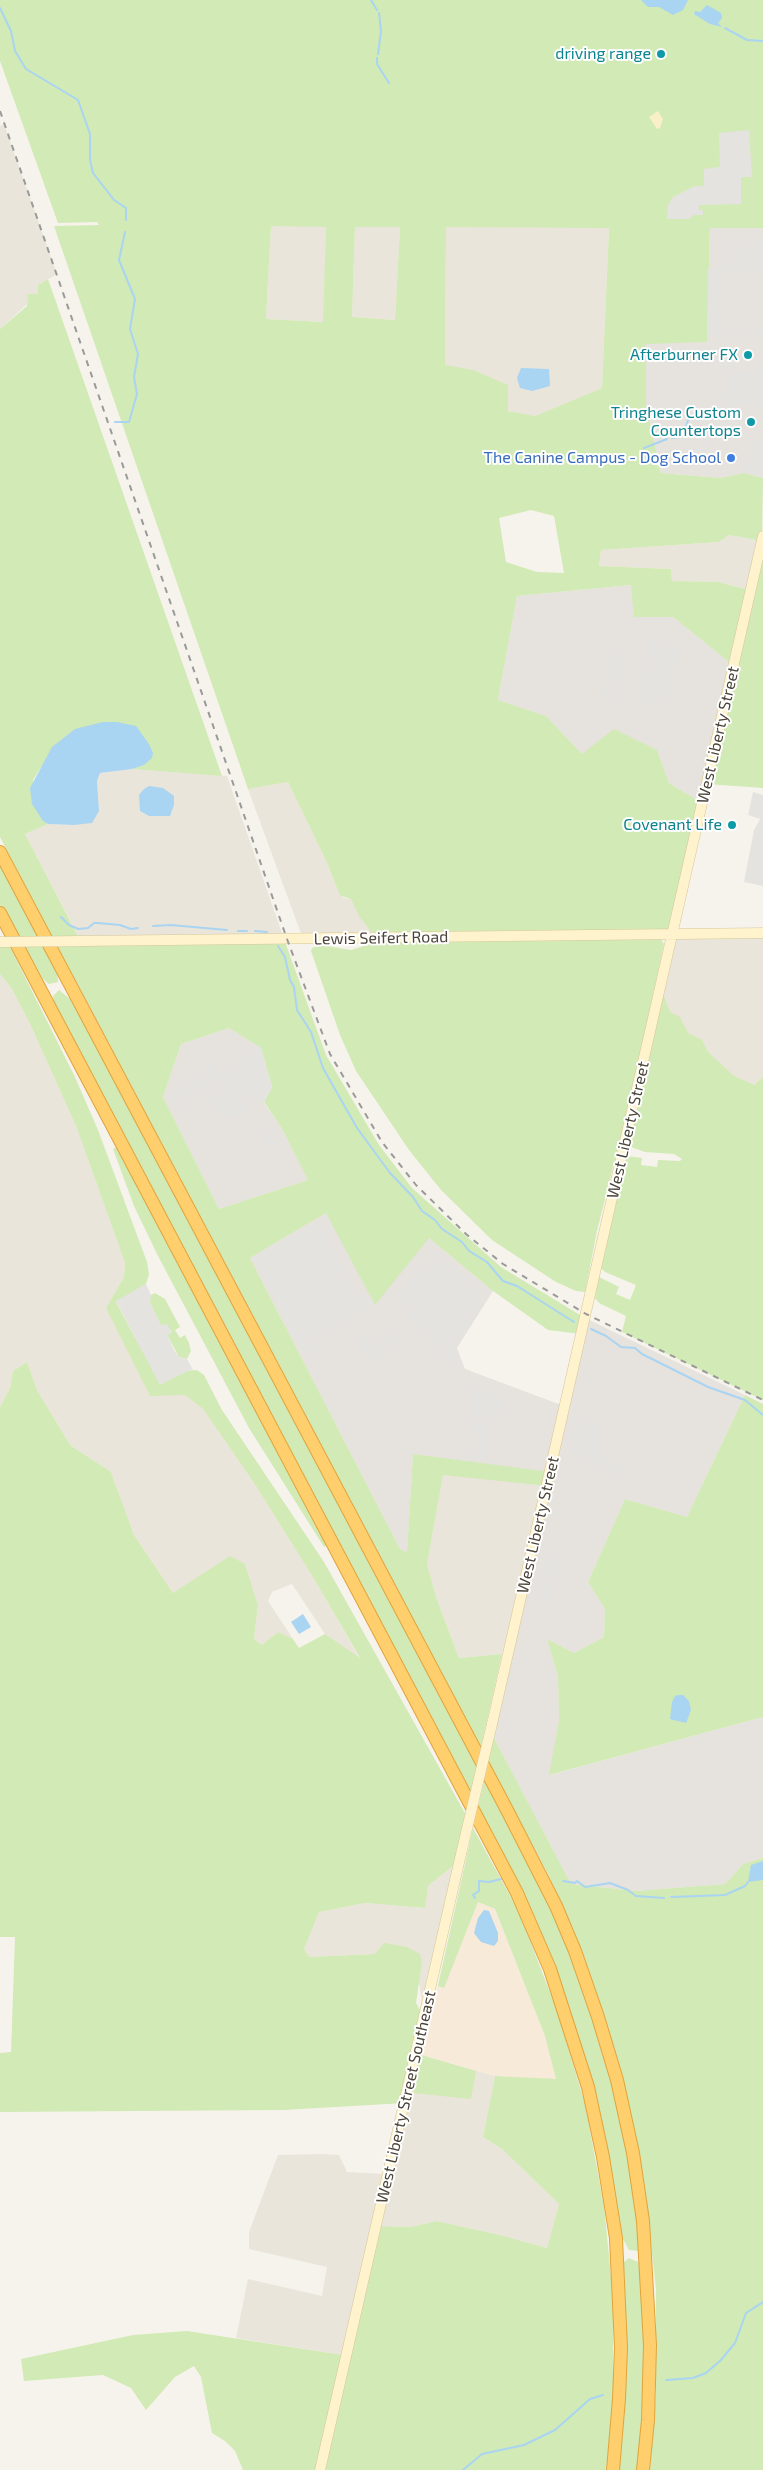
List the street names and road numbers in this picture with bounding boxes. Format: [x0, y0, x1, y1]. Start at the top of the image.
street label: West Liberty Street [693, 665, 743, 805]
street label: Lewis Seifert Road [314, 927, 448, 949]
street label: West Liberty Street [603, 1060, 653, 1200]
street label: West Liberty Street [513, 1455, 563, 1595]
street label: West Liberty Street Southeast [372, 1989, 440, 2205]

